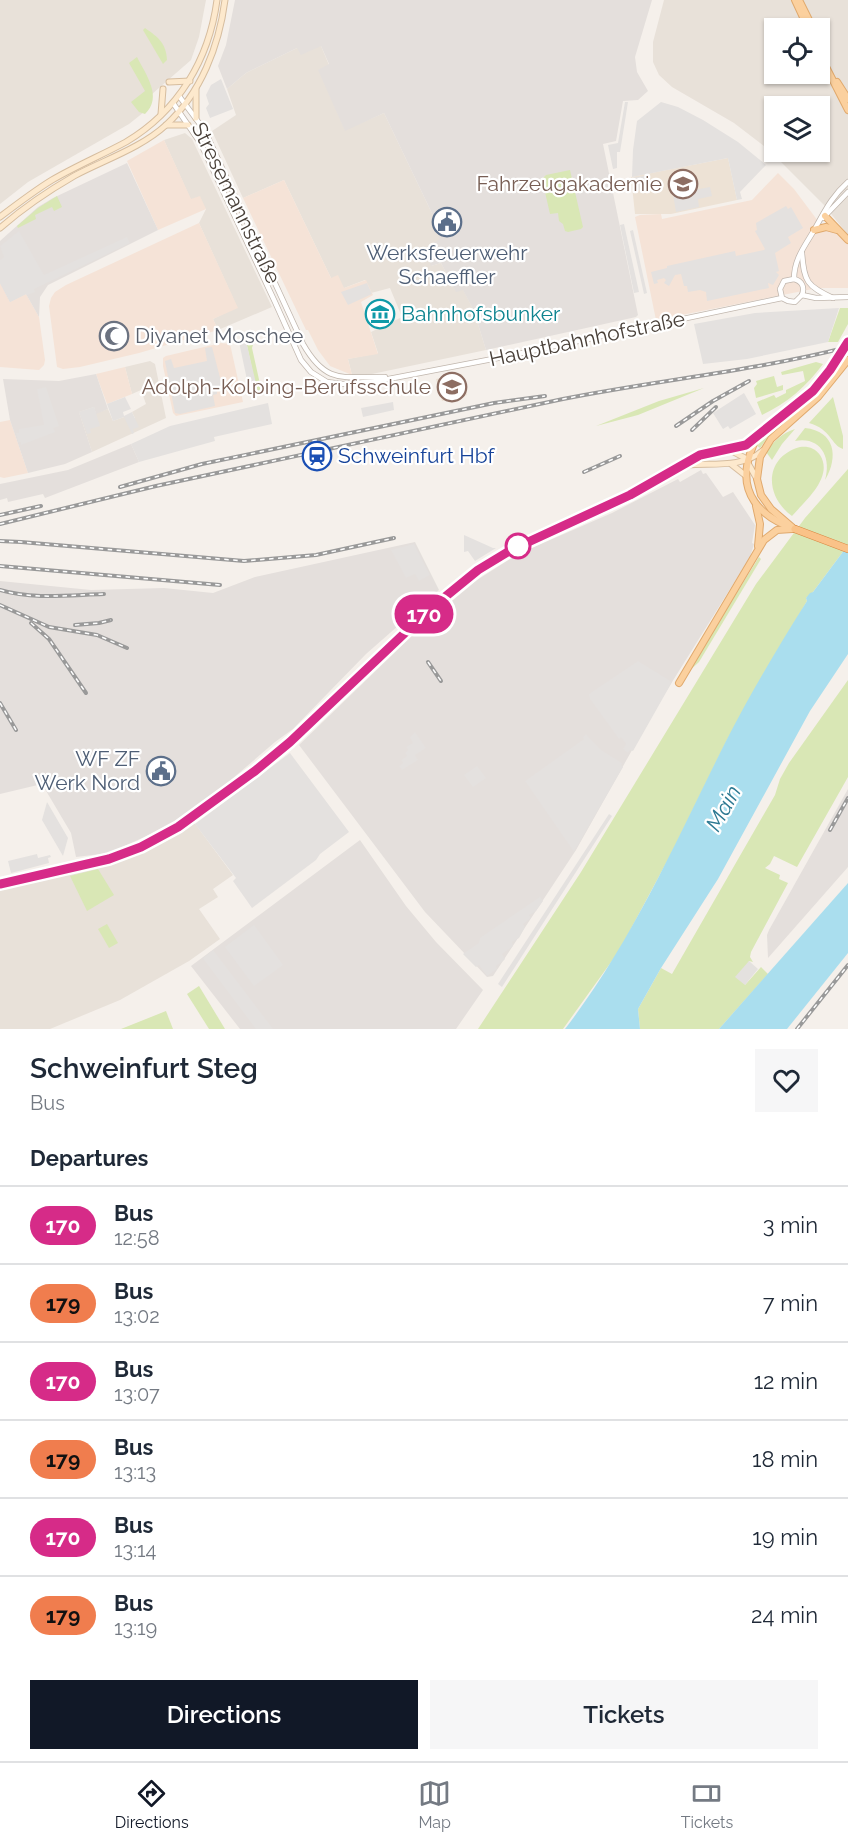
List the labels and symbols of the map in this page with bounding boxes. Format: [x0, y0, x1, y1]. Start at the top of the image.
street label: Stresemannstraße [187, 118, 286, 288]
school or university icon: Fahrzeugakademie [667, 168, 699, 200]
place label: Fahrzeugakademie [476, 171, 662, 196]
public building icon: Werksfeuerwehr Schaeffler [431, 206, 463, 238]
place label: Werksfeuerwehr Schaeffler [366, 240, 528, 289]
museum icon: Bahnhofsbunker [364, 298, 396, 330]
place label: Bahnhofsbunker [401, 301, 561, 326]
street label: Hauptbahnhofstraße [487, 306, 687, 371]
mosque icon: Diyanet Moschee [98, 320, 130, 352]
place label: Diyanet Moschee [135, 323, 303, 348]
school or university icon: Adolph-Kolping-Berufsschule [436, 371, 468, 403]
place label: Adolph-Kolping-Berufsschule [141, 374, 431, 399]
station icon: Schweinfurt Hbf [301, 440, 333, 472]
place label: Schweinfurt Hbf [338, 443, 495, 468]
unlabelled marker [505, 533, 531, 559]
line badge: 170 [390, 594, 458, 634]
place label: WF ZF Werk Nord [35, 746, 140, 795]
public building icon: WF ZF Werk Nord [145, 755, 177, 787]
water label: Main [700, 781, 746, 835]

